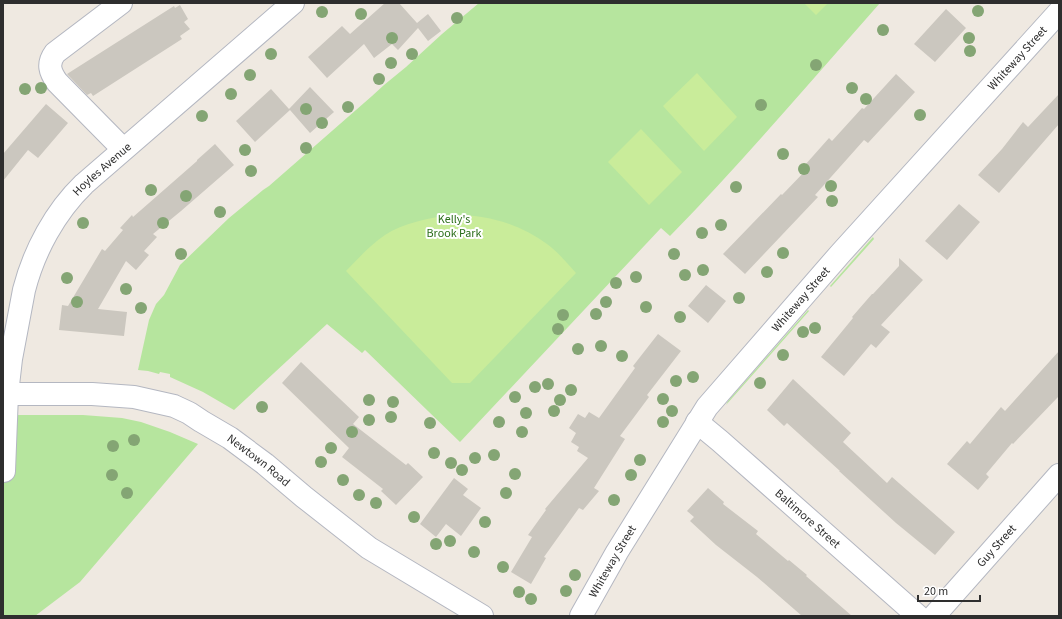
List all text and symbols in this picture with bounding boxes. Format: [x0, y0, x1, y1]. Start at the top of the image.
street label: Whiteway Street [984, 22, 1051, 94]
street label: Hoyles Avenue [68, 138, 135, 199]
park label: Kelly's Brook Park [427, 211, 481, 242]
street label: Whiteway Street [768, 263, 834, 335]
street label: Newtown Road [223, 430, 294, 490]
street label: Baltimore Street [771, 485, 844, 552]
street label: Guy Street [973, 521, 1020, 571]
street label: Whiteway Street [584, 522, 640, 601]
scale bar [918, 577, 980, 603]
text: 20 m [924, 583, 948, 600]

